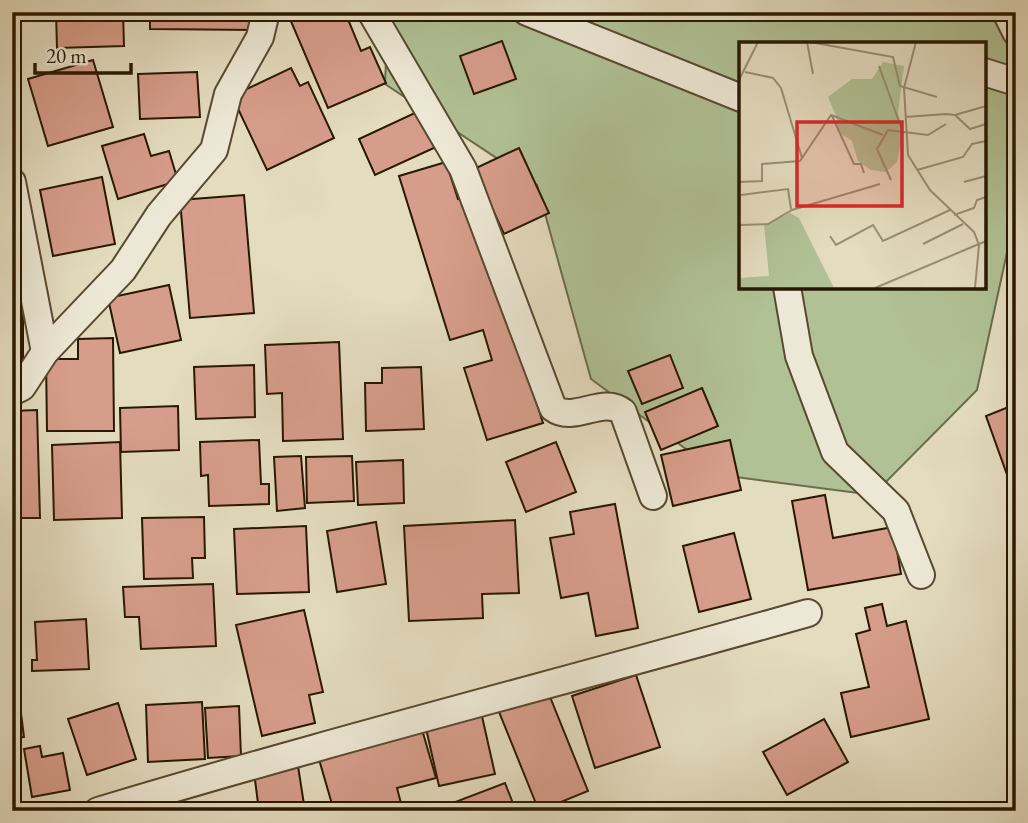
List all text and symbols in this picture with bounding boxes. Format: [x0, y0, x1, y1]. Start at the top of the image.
scale bar [35, 32, 131, 76]
text: 20 m [46, 42, 87, 69]
inset map [739, 42, 986, 289]

